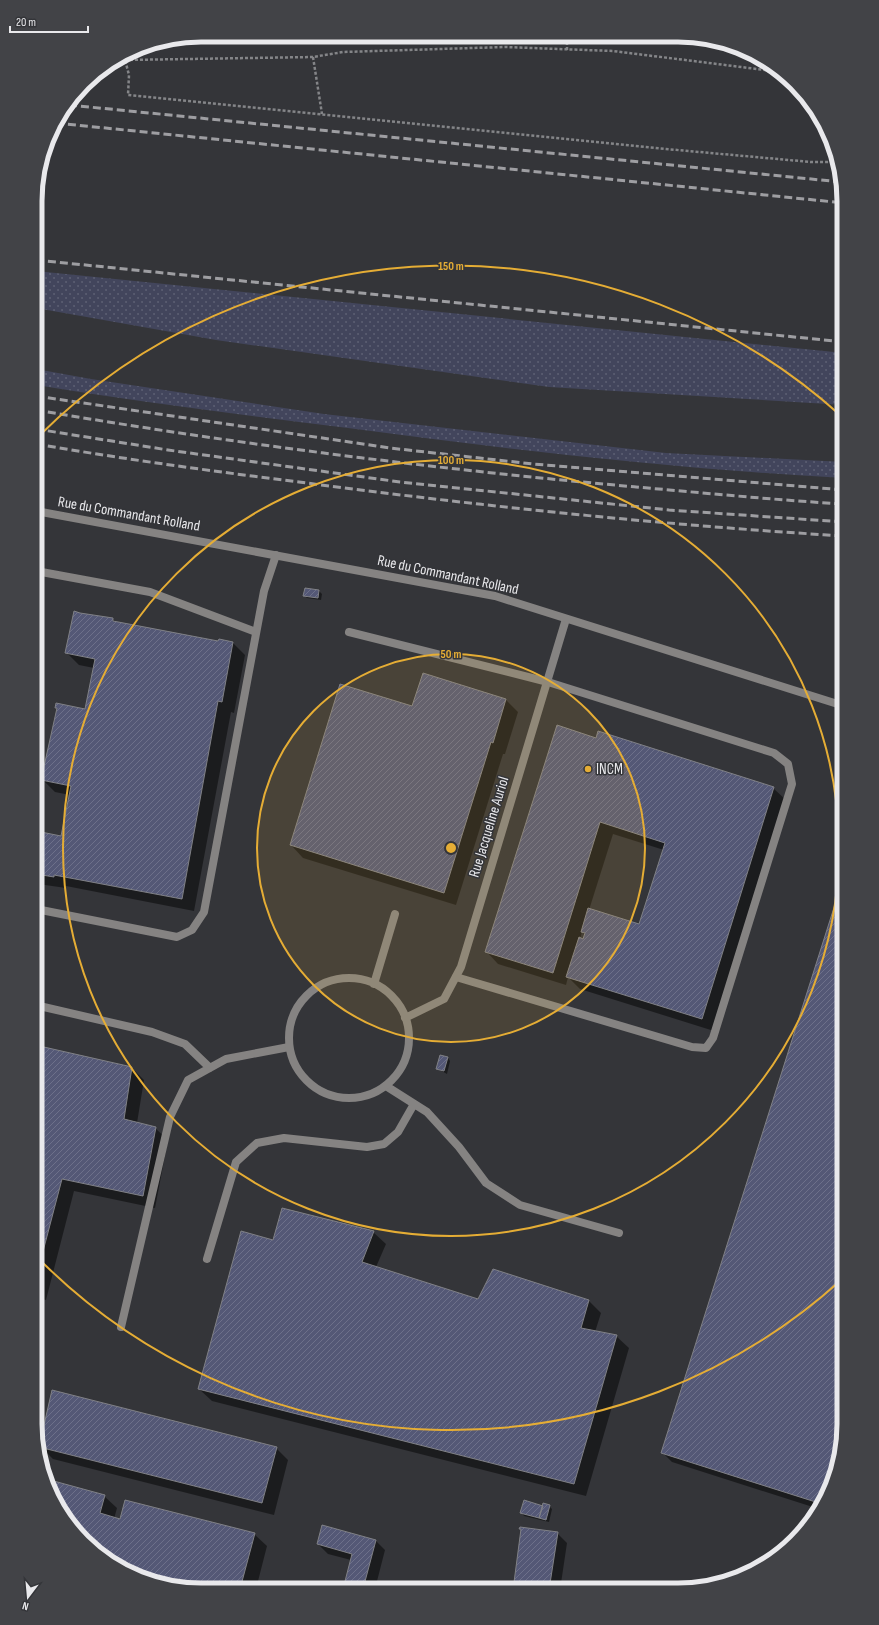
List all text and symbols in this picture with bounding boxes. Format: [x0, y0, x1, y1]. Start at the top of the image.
scale bar [10, 8, 88, 34]
text: 20 m [16, 15, 36, 30]
text: 150 m [438, 259, 464, 274]
text: 100 m [438, 453, 464, 468]
street label: Rue du Commandant Rolland [57, 492, 201, 536]
street label: Rue du Commandant Rolland [376, 551, 520, 599]
text: 50 m [441, 647, 461, 662]
place label: INCM [596, 760, 623, 779]
marker: INCM [583, 764, 593, 774]
street label: Rue Jacqueline Auriol [465, 774, 513, 880]
centre of rings [444, 841, 458, 855]
north arrow [8, 1577, 48, 1617]
text: N [21, 1599, 30, 1613]

